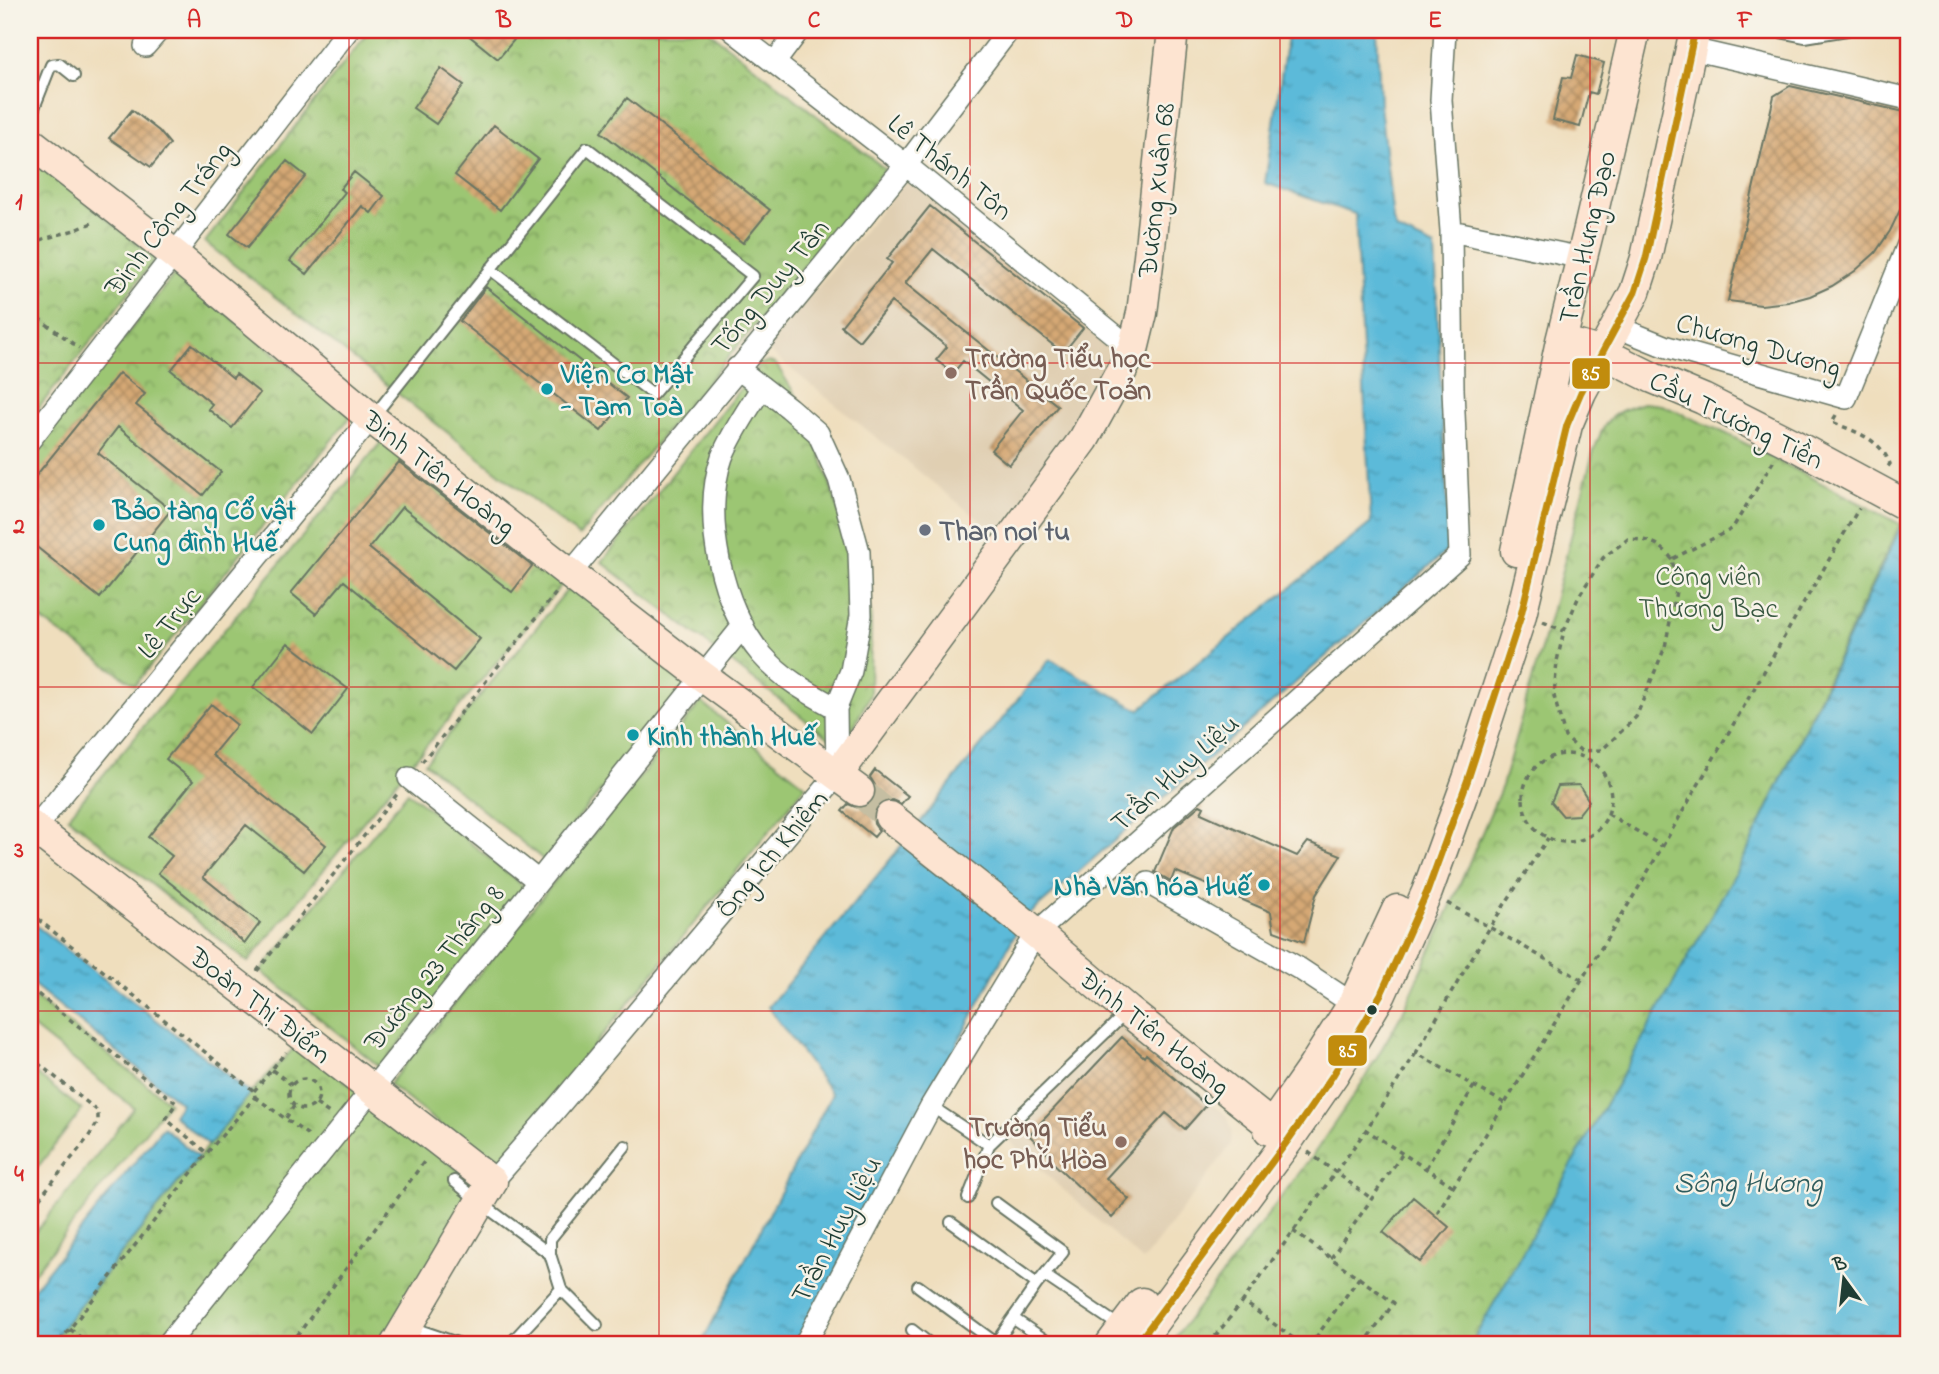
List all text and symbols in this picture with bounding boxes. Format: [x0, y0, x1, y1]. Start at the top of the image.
text: A [187, 5, 201, 38]
text: B [495, 5, 512, 38]
text: C [808, 5, 821, 38]
text: D [1116, 5, 1133, 38]
text: E [1428, 5, 1442, 38]
text: F [1737, 5, 1753, 38]
street label: Đường Xuân 68 [1129, 101, 1188, 281]
street label: Lê Thánh Tôn [877, 105, 1020, 232]
street label: Đinh Công Tráng [95, 133, 244, 308]
street label: Trần Hưng Đạo [1550, 147, 1629, 328]
text: 1 [15, 187, 23, 220]
street label: Tống Duy Tân [702, 211, 841, 365]
street label: Chương Dương [1671, 304, 1845, 391]
place label: Trường Tiểu học Trần Quốc Toản [965, 340, 1151, 413]
place label: Viện Cơ Mật - Tam Toà [560, 356, 694, 429]
line badge: 85 [1571, 357, 1611, 390]
text: 85 [1581, 362, 1600, 389]
street label: Cầu Trường Tiền [1641, 362, 1830, 482]
marker: Trường Tiểu học Trần Quốc Toản [943, 365, 959, 381]
marker: Viện Cơ Mật - Tam Toà [539, 381, 555, 397]
street label: Đinh Tiên Hoàng [351, 401, 524, 548]
place label: Bảo tàng Cổ vật Cung đình Huế [111, 492, 296, 566]
text: 2 [12, 511, 25, 544]
place label: Than noi tu [939, 513, 1070, 554]
marker: Bảo tàng Cổ vật Cung đình Huế [91, 517, 107, 533]
marker: Than noi tu [917, 522, 933, 538]
park label: Công viên Thương Bạc [1638, 558, 1778, 631]
street label: Lê Trực [129, 579, 213, 669]
street label: Trần Huy Liệu [1103, 705, 1250, 844]
place label: Kinh thành Huế [647, 718, 818, 759]
marker: Kinh thành Huế [625, 727, 641, 743]
street label: Ông Ích Khiêm [707, 782, 840, 929]
text: 3 [13, 835, 24, 868]
place label: Nhà Văn hóa Huế [1054, 868, 1252, 909]
street label: Đường 23 Tháng 8 [355, 877, 516, 1062]
marker: Nhà Văn hóa Huế [1256, 877, 1272, 893]
street label: Đoàn Thị Điểm [178, 937, 339, 1076]
street label: Đinh Tiên Hoàng [1067, 959, 1238, 1108]
unlabelled marker [1365, 1003, 1379, 1017]
line badge: 85 [1327, 1034, 1368, 1067]
text: 85 [1338, 1039, 1357, 1066]
place label: Trường Tiểu học Phú Hòa [963, 1109, 1107, 1182]
marker: Trường Tiểu học Phú Hòa [1113, 1134, 1129, 1150]
street label: Trần Huy Liệu [782, 1150, 894, 1311]
text: 4 [14, 1159, 24, 1192]
water label: Sông Hương [1673, 1163, 1823, 1207]
north arrow [1810, 1244, 1880, 1314]
text: B [1830, 1250, 1850, 1280]

